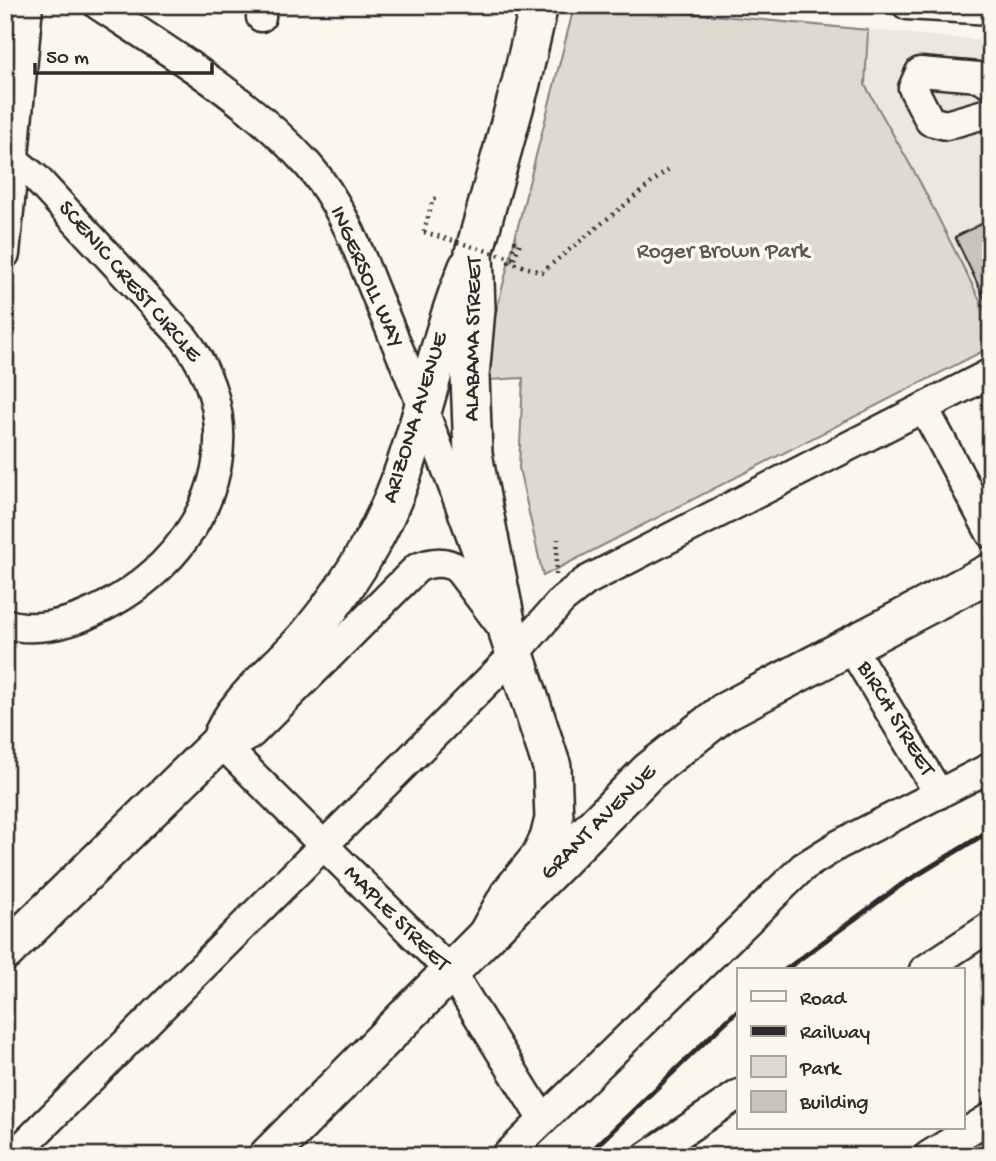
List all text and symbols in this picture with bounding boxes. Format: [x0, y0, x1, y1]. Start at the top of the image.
scale bar [35, 32, 212, 76]
text: 50 m [46, 47, 89, 72]
street label: SCENIC CREST CIRCLE [52, 196, 208, 369]
street label: INGERSOLL WAY [323, 202, 409, 352]
park label: Roger Brown Park [637, 239, 812, 266]
street label: ALABAMA STREET [459, 255, 489, 422]
street label: ARIZONA AVENUE [377, 328, 455, 507]
street label: BIRCH STREET [850, 656, 940, 782]
street label: GRANT AVENUE [535, 758, 664, 887]
street label: MAPLE STREET [337, 860, 456, 979]
legend [737, 968, 964, 1130]
text: Road [800, 988, 848, 1013]
text: Railway [800, 1022, 870, 1047]
text: Park [799, 1058, 843, 1083]
text: Building [799, 1092, 869, 1117]

